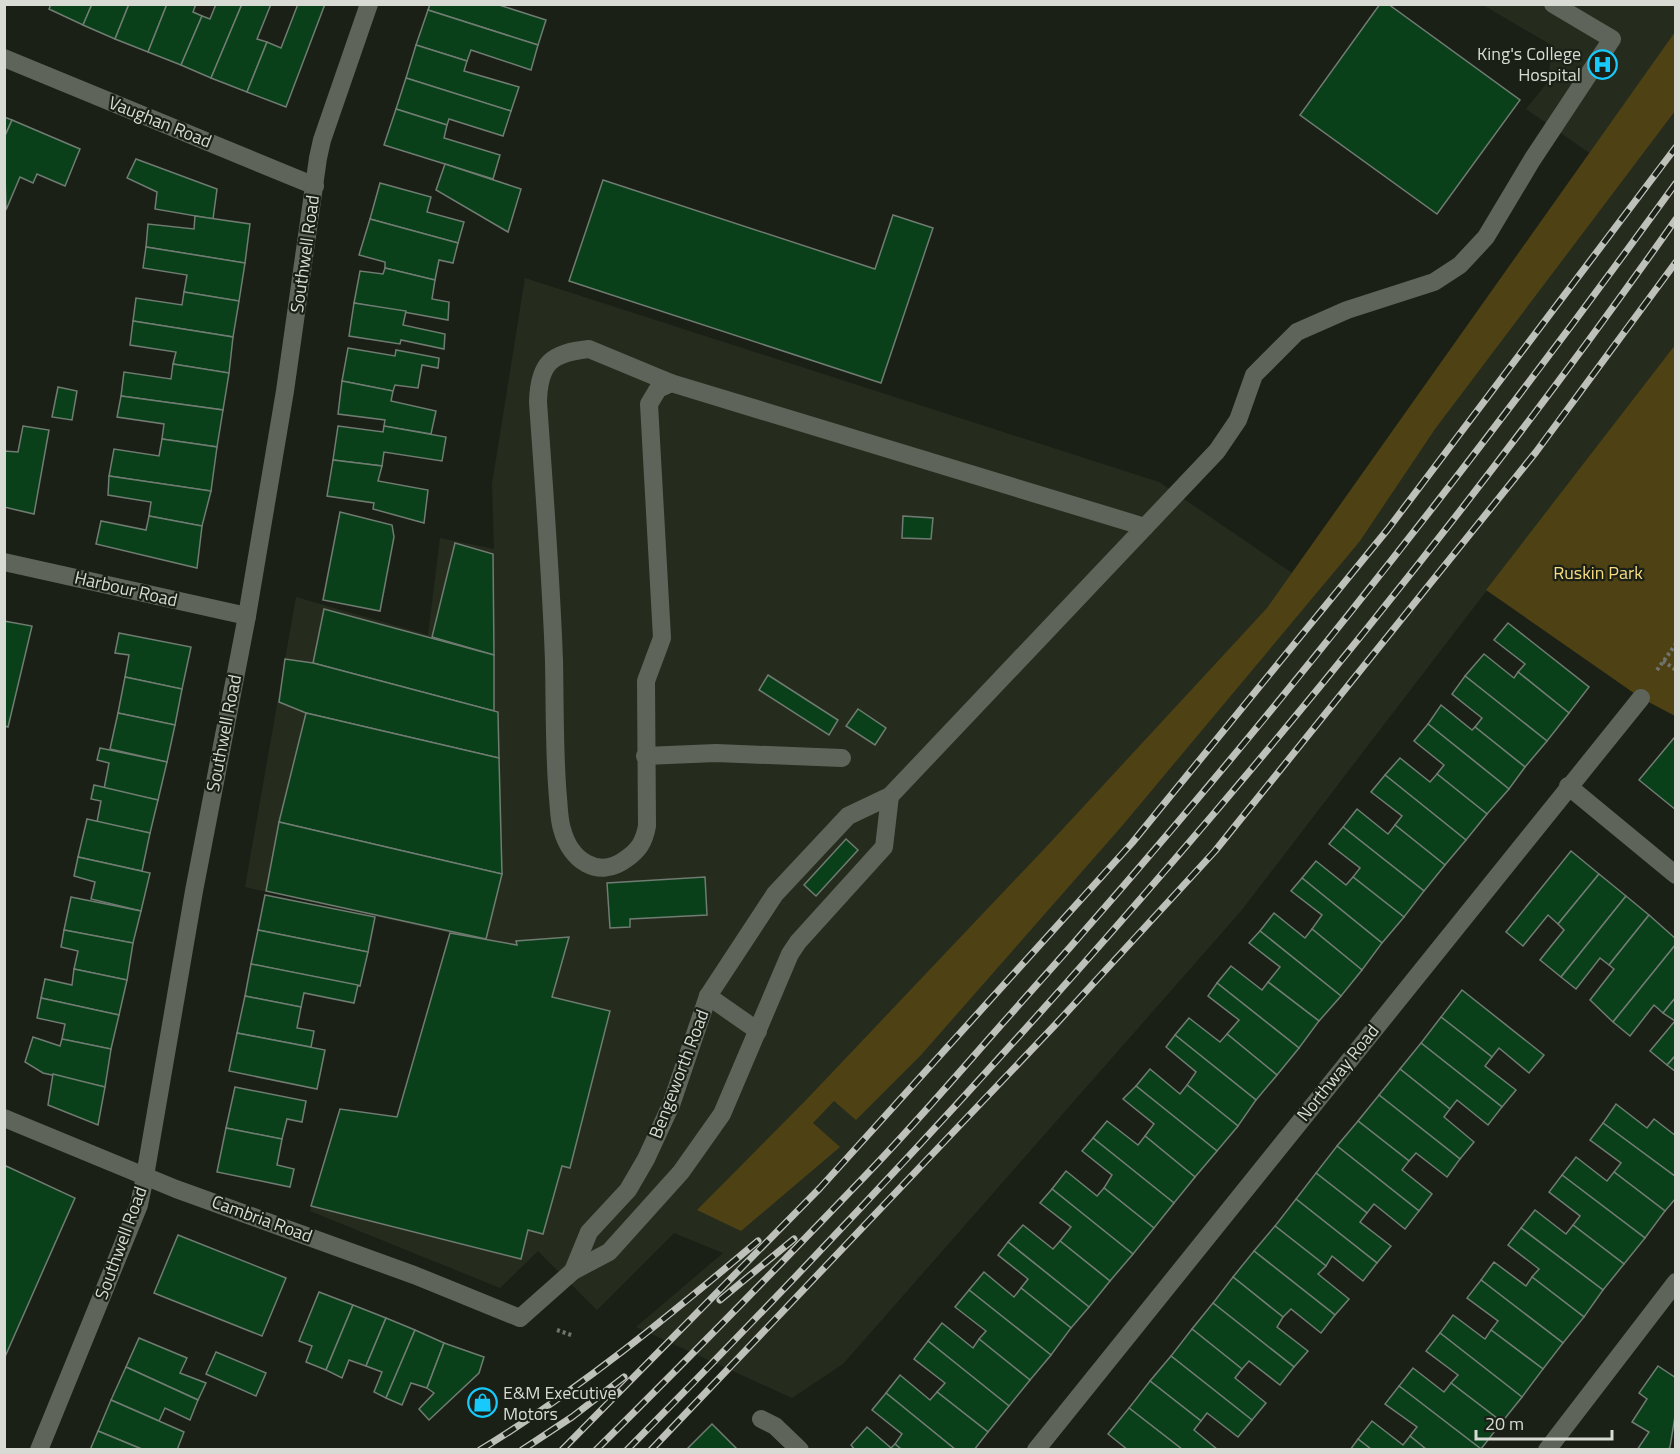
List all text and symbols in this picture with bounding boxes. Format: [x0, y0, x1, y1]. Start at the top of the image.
place label: King's College Hospital [1477, 40, 1581, 88]
hospital icon: King's College Hospital [1586, 48, 1618, 80]
street label: Vaughan Road [105, 89, 216, 154]
street label: Southwell Road [283, 193, 326, 315]
park label: Ruskin Park [1553, 559, 1643, 586]
street label: Harbour Road [72, 564, 180, 613]
street label: Southwell Road [199, 672, 248, 794]
street label: Bengeworth Road [641, 1005, 716, 1142]
street label: Northway Road [1290, 1018, 1385, 1127]
street label: Southwell Road [88, 1182, 154, 1303]
street label: Cambria Road [208, 1188, 316, 1249]
place label: E&M Executive Motors [503, 1379, 617, 1427]
shop icon: E&M Executive Motors [466, 1387, 498, 1419]
scale bar [1476, 1403, 1612, 1441]
text: 20 m [1485, 1410, 1524, 1437]

